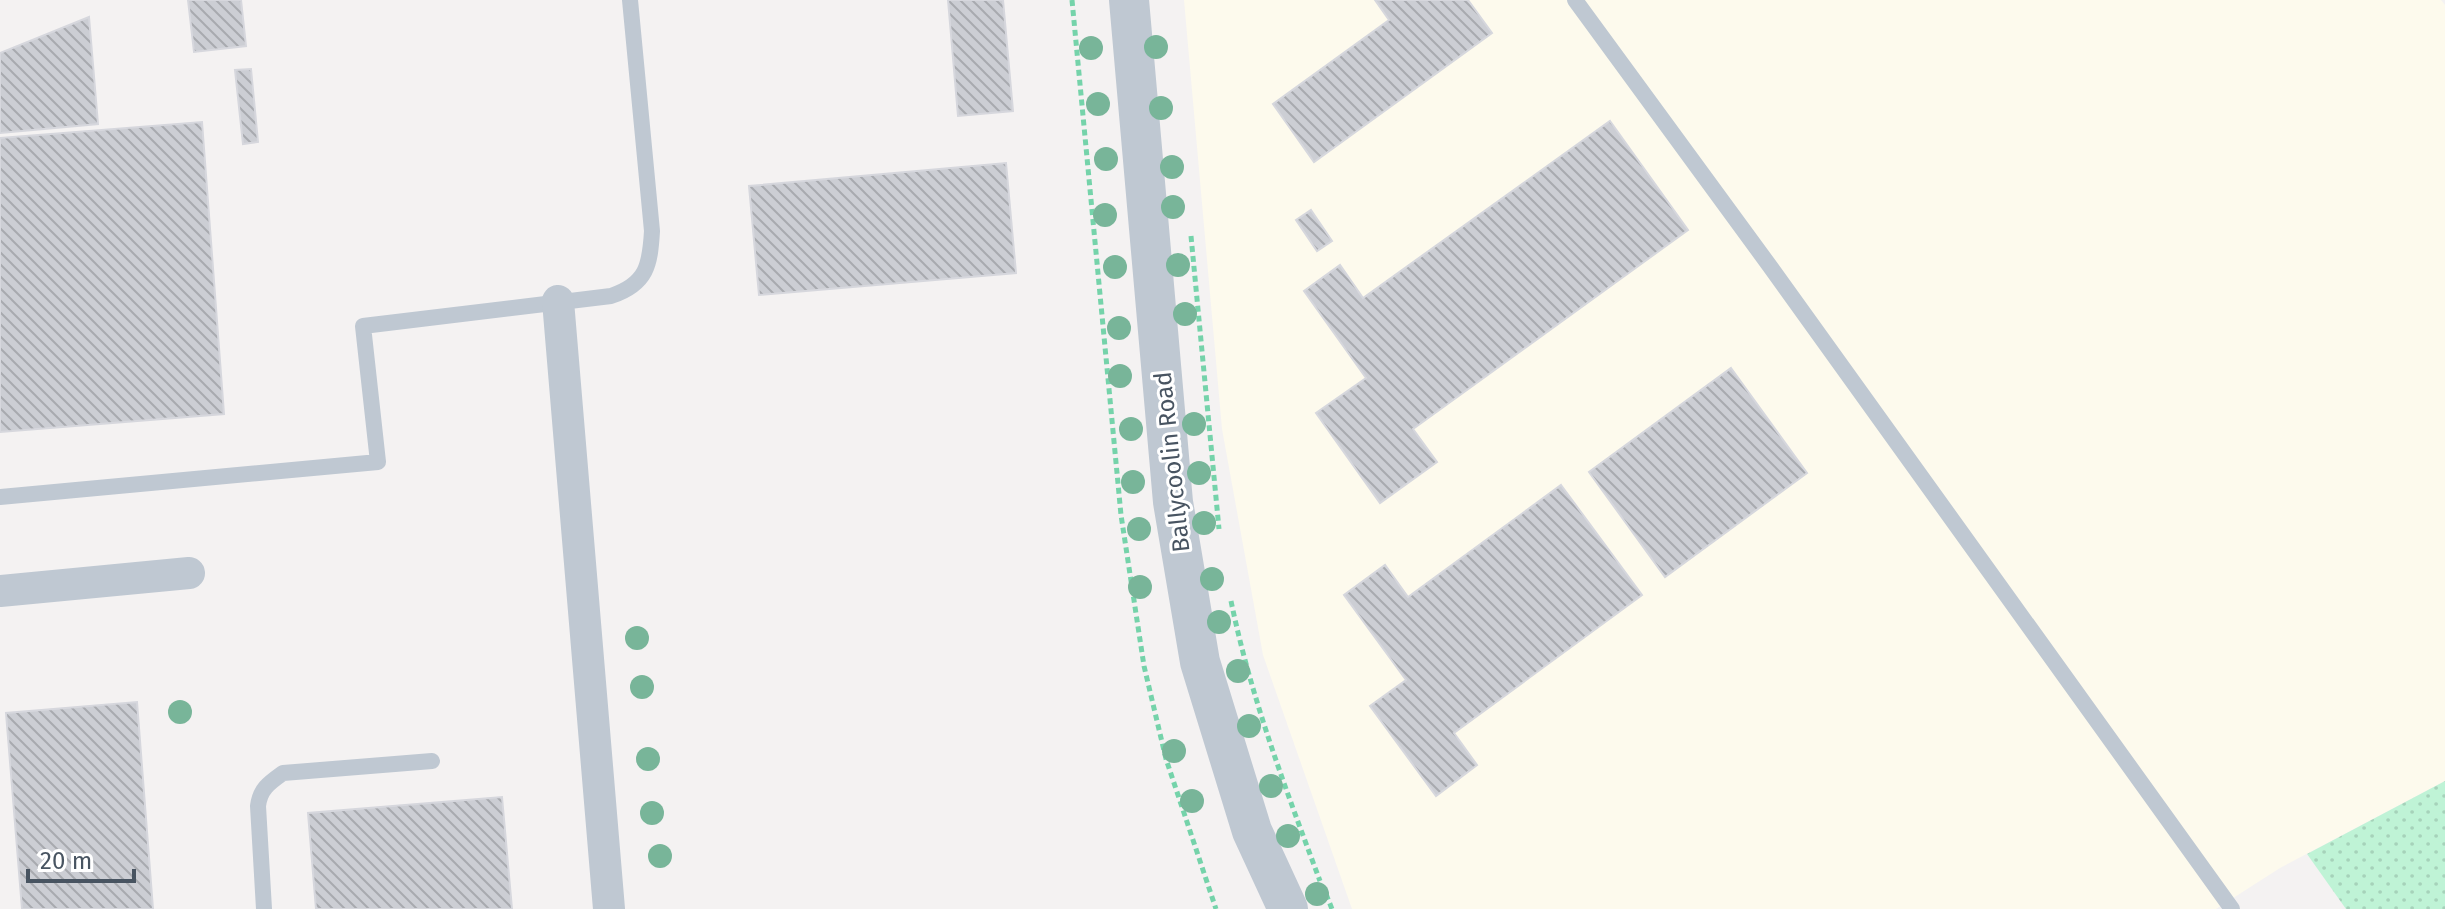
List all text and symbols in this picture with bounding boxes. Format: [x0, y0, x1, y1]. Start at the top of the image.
street label: Ballycoolin Road [1149, 370, 1195, 554]
scale bar [28, 833, 134, 883]
text: 20 m [40, 847, 92, 875]

